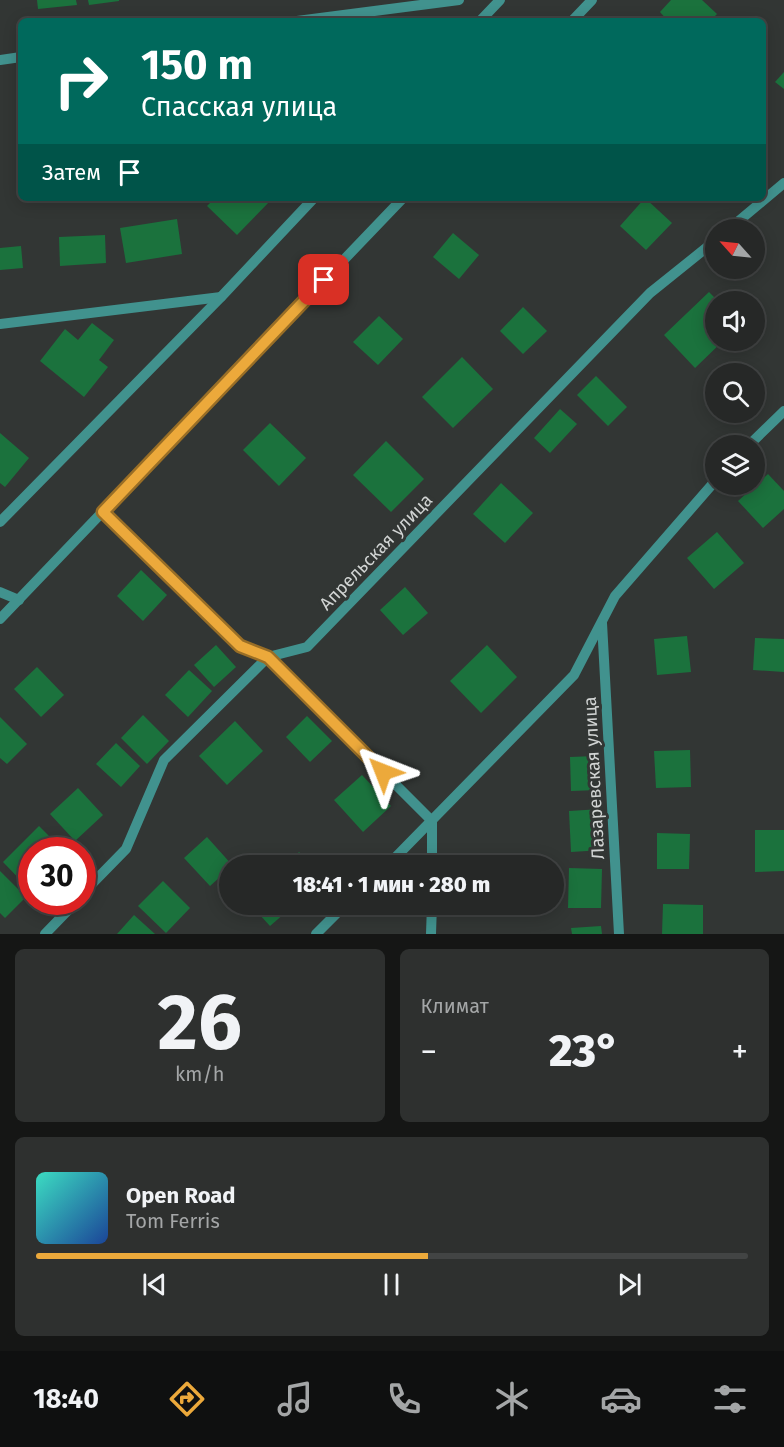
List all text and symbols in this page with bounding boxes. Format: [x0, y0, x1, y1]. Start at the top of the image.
text: 150 m [141, 40, 253, 90]
icon: right [42, 42, 120, 120]
text: Спасская улица [141, 91, 337, 123]
icon: arrive [113, 156, 146, 189]
text: Затем [42, 159, 101, 186]
north arrow [705, 219, 765, 279]
map controls [705, 219, 765, 495]
pin [298, 254, 349, 305]
icon: arrive [307, 263, 340, 296]
button: sound [705, 291, 765, 351]
button: search [705, 363, 765, 423]
button: layers [705, 435, 765, 495]
street label: Апрельская улица [315, 489, 437, 615]
street label: Лазаревская улица [579, 696, 609, 860]
position arrow [351, 740, 415, 804]
speed limit sign: 30 [18, 837, 96, 915]
text: 18:41 · 1 мин · 280 m [293, 871, 490, 898]
text: 26 [158, 976, 242, 1070]
text: Климат [421, 994, 489, 1018]
text: 23° [549, 1024, 619, 1078]
text: − [421, 1032, 437, 1072]
text: + [732, 1032, 748, 1072]
text: km/h [175, 1062, 225, 1086]
text: Open Road [126, 1182, 236, 1209]
text: Tom Ferris [126, 1209, 220, 1233]
icon: previous [138, 1268, 171, 1301]
icon: pause [375, 1268, 408, 1301]
icon: next [613, 1268, 646, 1301]
icon: directions [166, 1378, 208, 1420]
icon: music [274, 1378, 316, 1420]
icon: phone [383, 1378, 425, 1420]
icon: climate [491, 1378, 533, 1420]
icon: car [600, 1378, 642, 1420]
icon: filters [709, 1378, 751, 1420]
text: 18:40 [33, 1383, 99, 1415]

